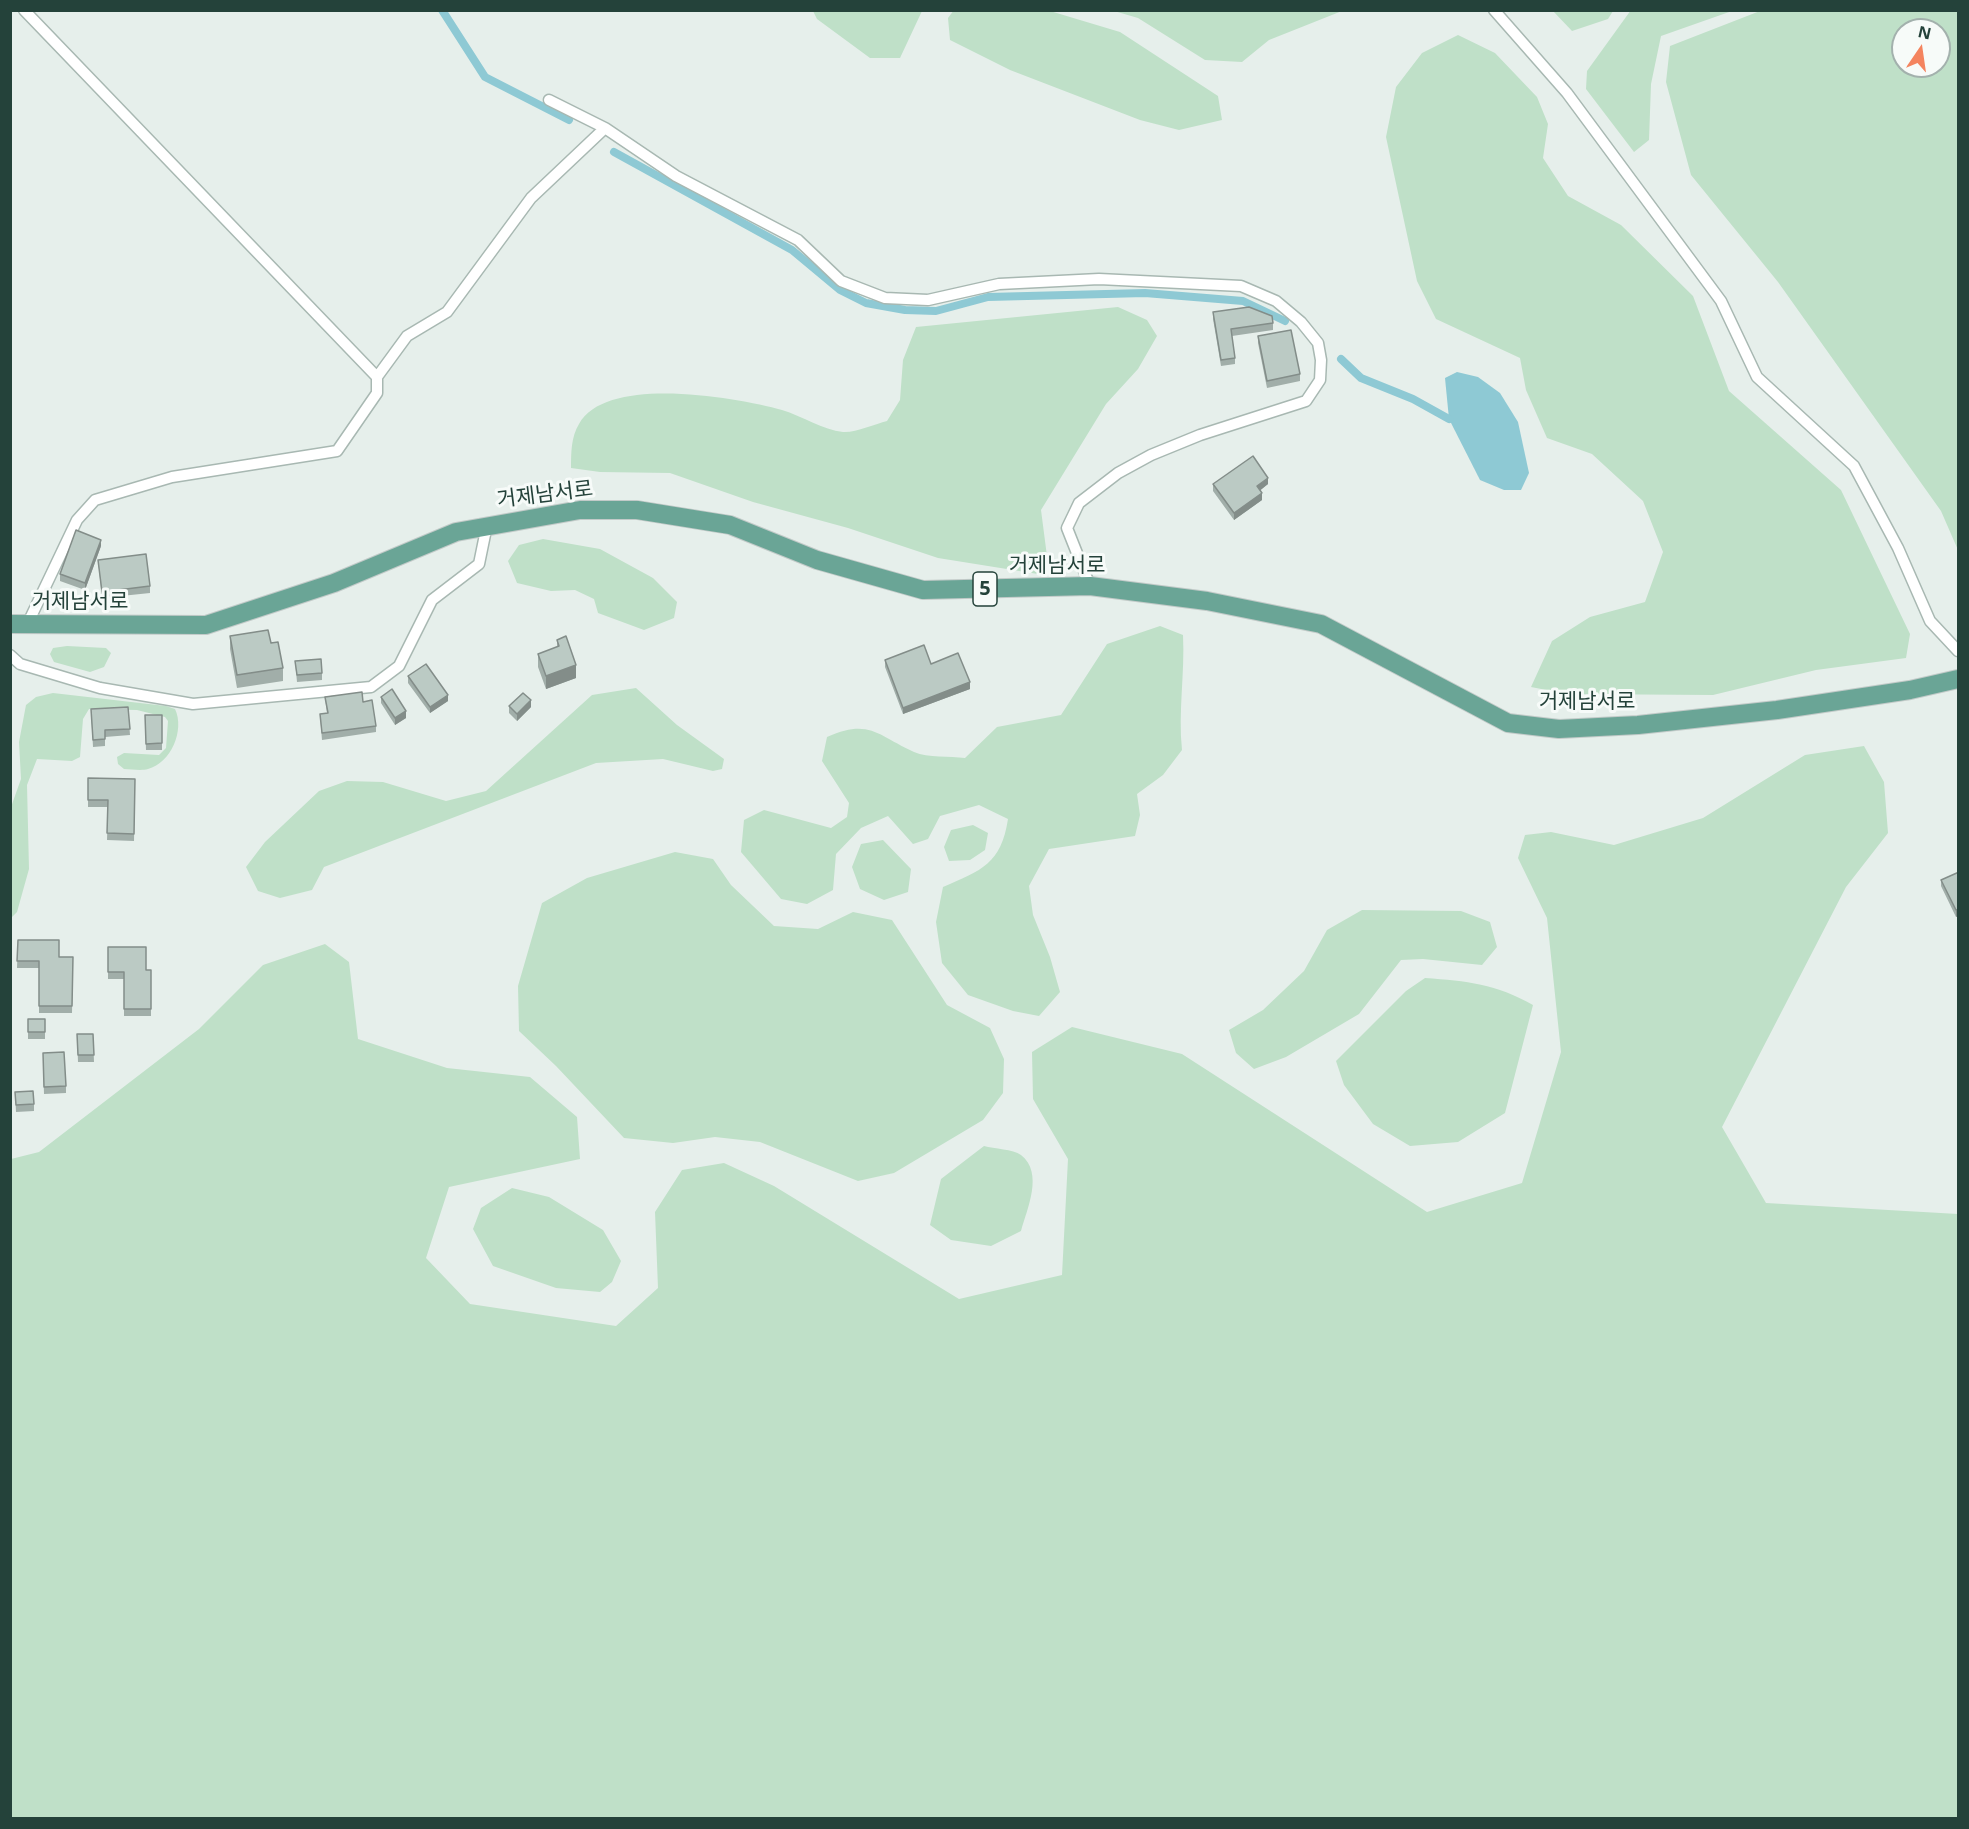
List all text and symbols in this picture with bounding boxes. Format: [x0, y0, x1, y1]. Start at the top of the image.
north arrow [1891, 18, 1951, 78]
text: N [1916, 20, 1933, 45]
street label: 거제남서로 [496, 477, 594, 513]
street label: 거제남서로 [1009, 553, 1105, 579]
road number: 5 [973, 572, 997, 606]
street label: 거제남서로 [32, 589, 128, 615]
street label: 거제남서로 [1539, 689, 1635, 715]

